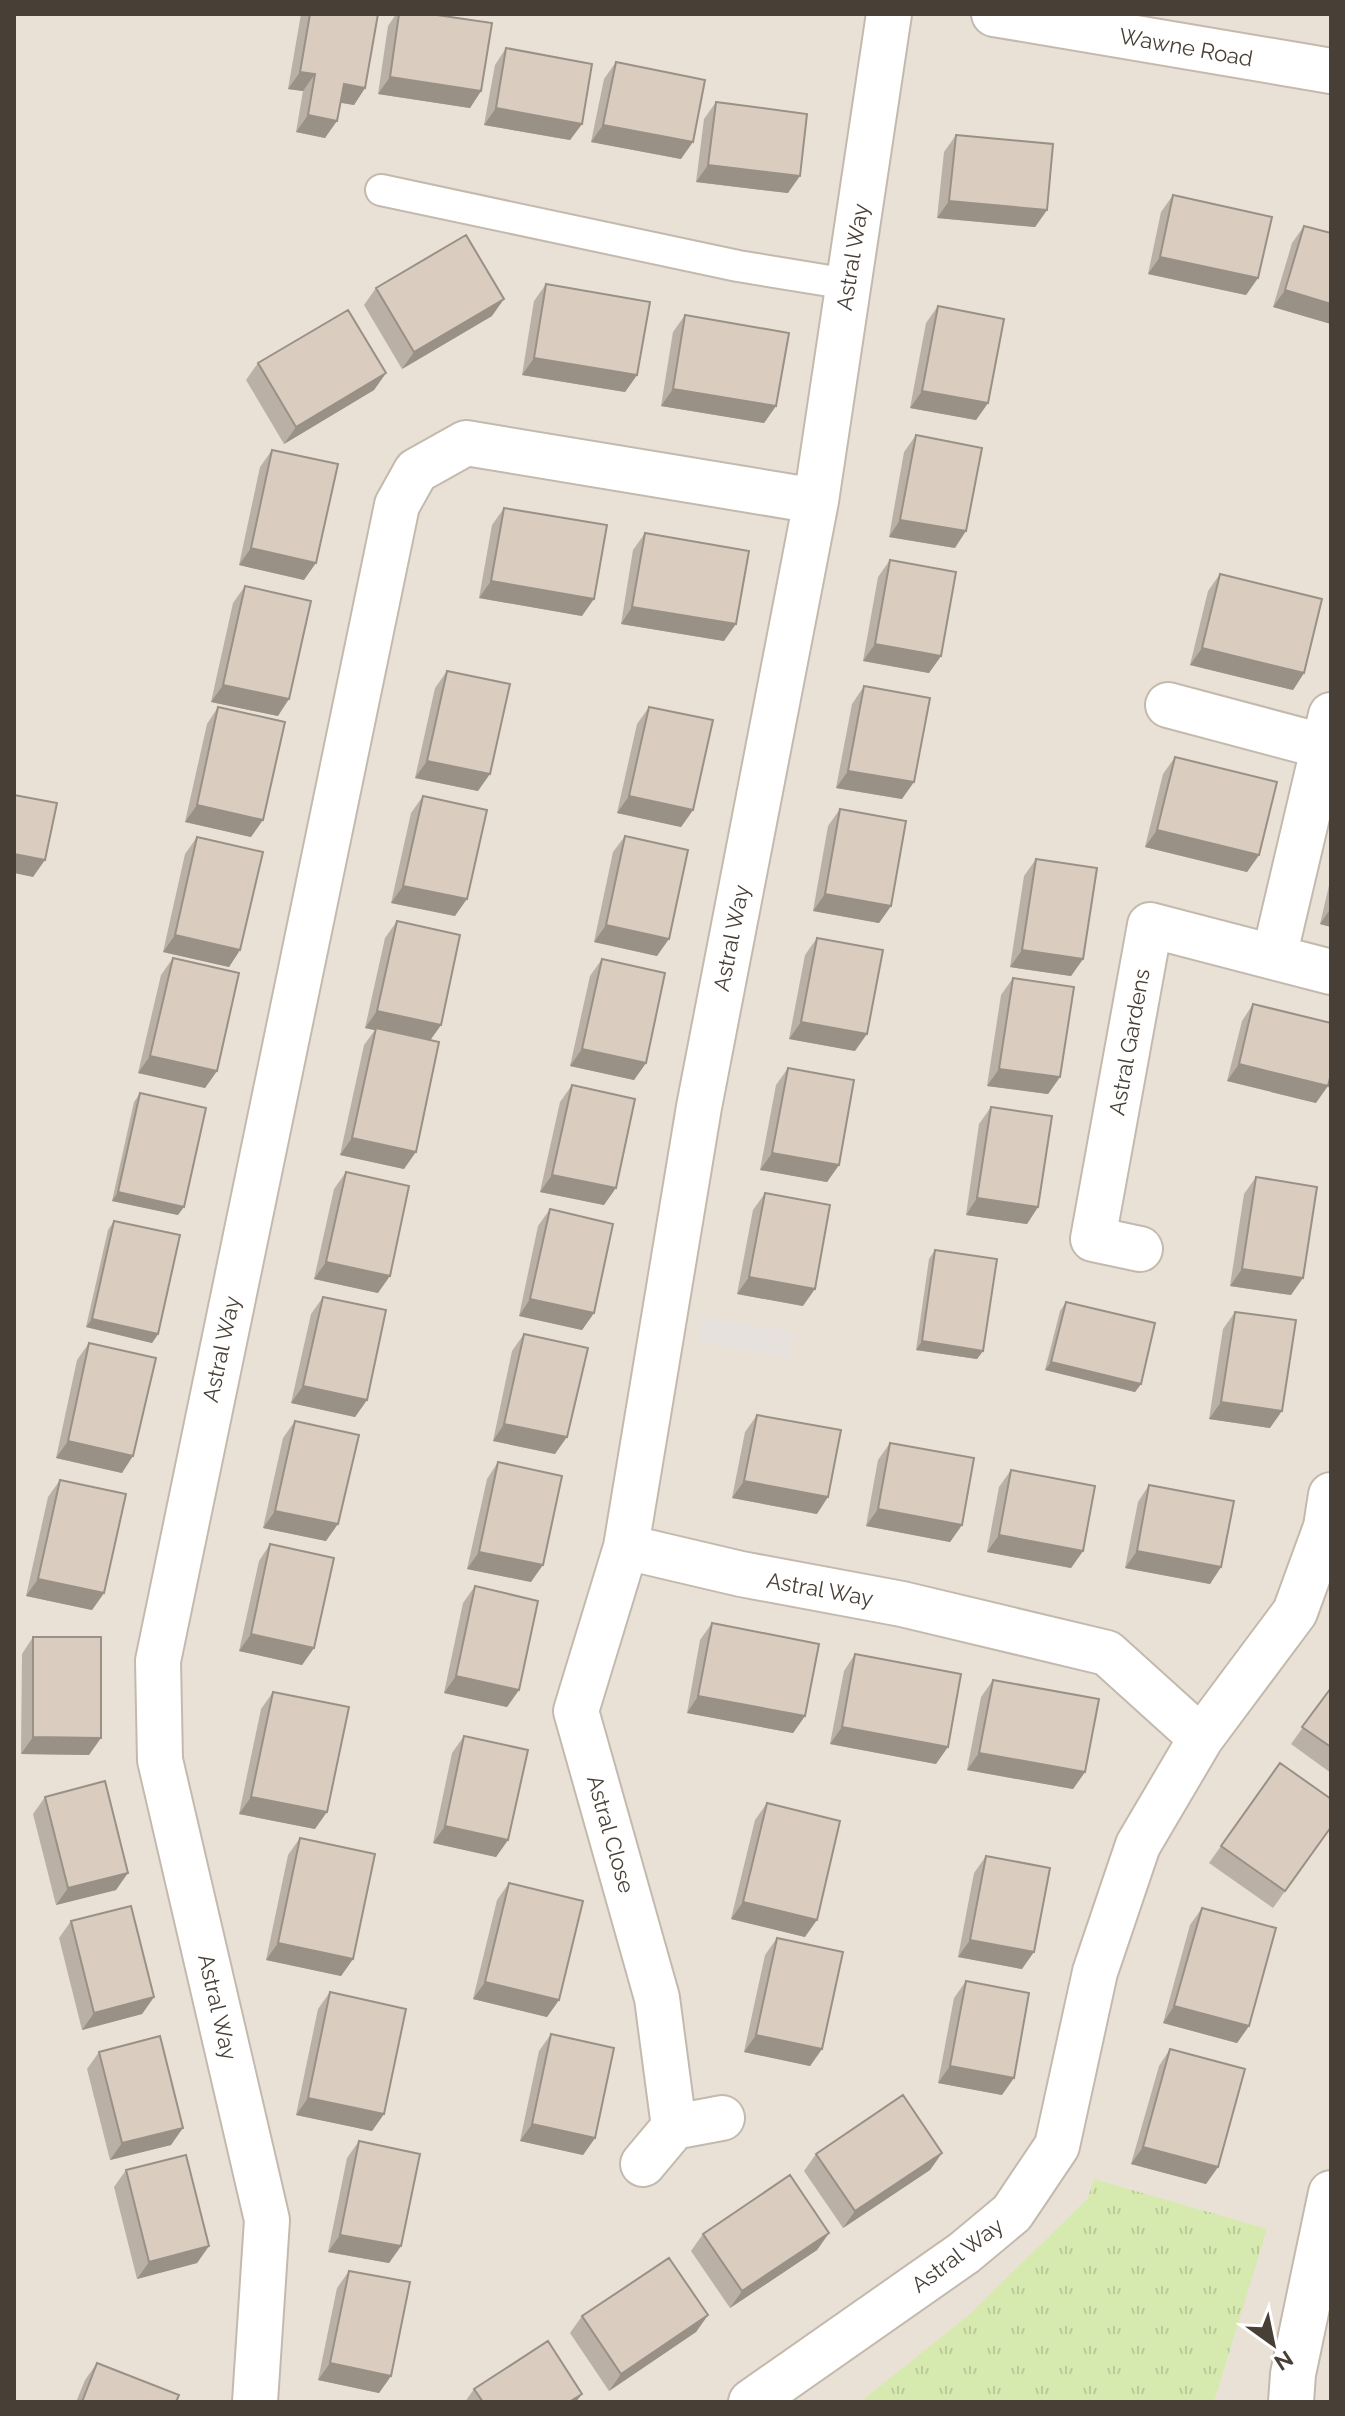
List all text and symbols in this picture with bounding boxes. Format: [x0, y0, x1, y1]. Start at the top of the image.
street label: Wawne Road [1117, 22, 1255, 72]
street label: Astral Way [831, 202, 873, 312]
street label: Astral Way [708, 882, 754, 993]
street label: Astral Gardens [1103, 967, 1155, 1117]
street label: Astral Way [197, 1293, 245, 1404]
street label: Astral Way [765, 1567, 875, 1611]
street label: Astral Close [582, 1772, 640, 1896]
street label: Astral Way [193, 1951, 243, 2063]
street label: Astral Way [906, 2212, 1008, 2298]
north arrow [1233, 2304, 1313, 2384]
text: N [1270, 2345, 1298, 2376]

